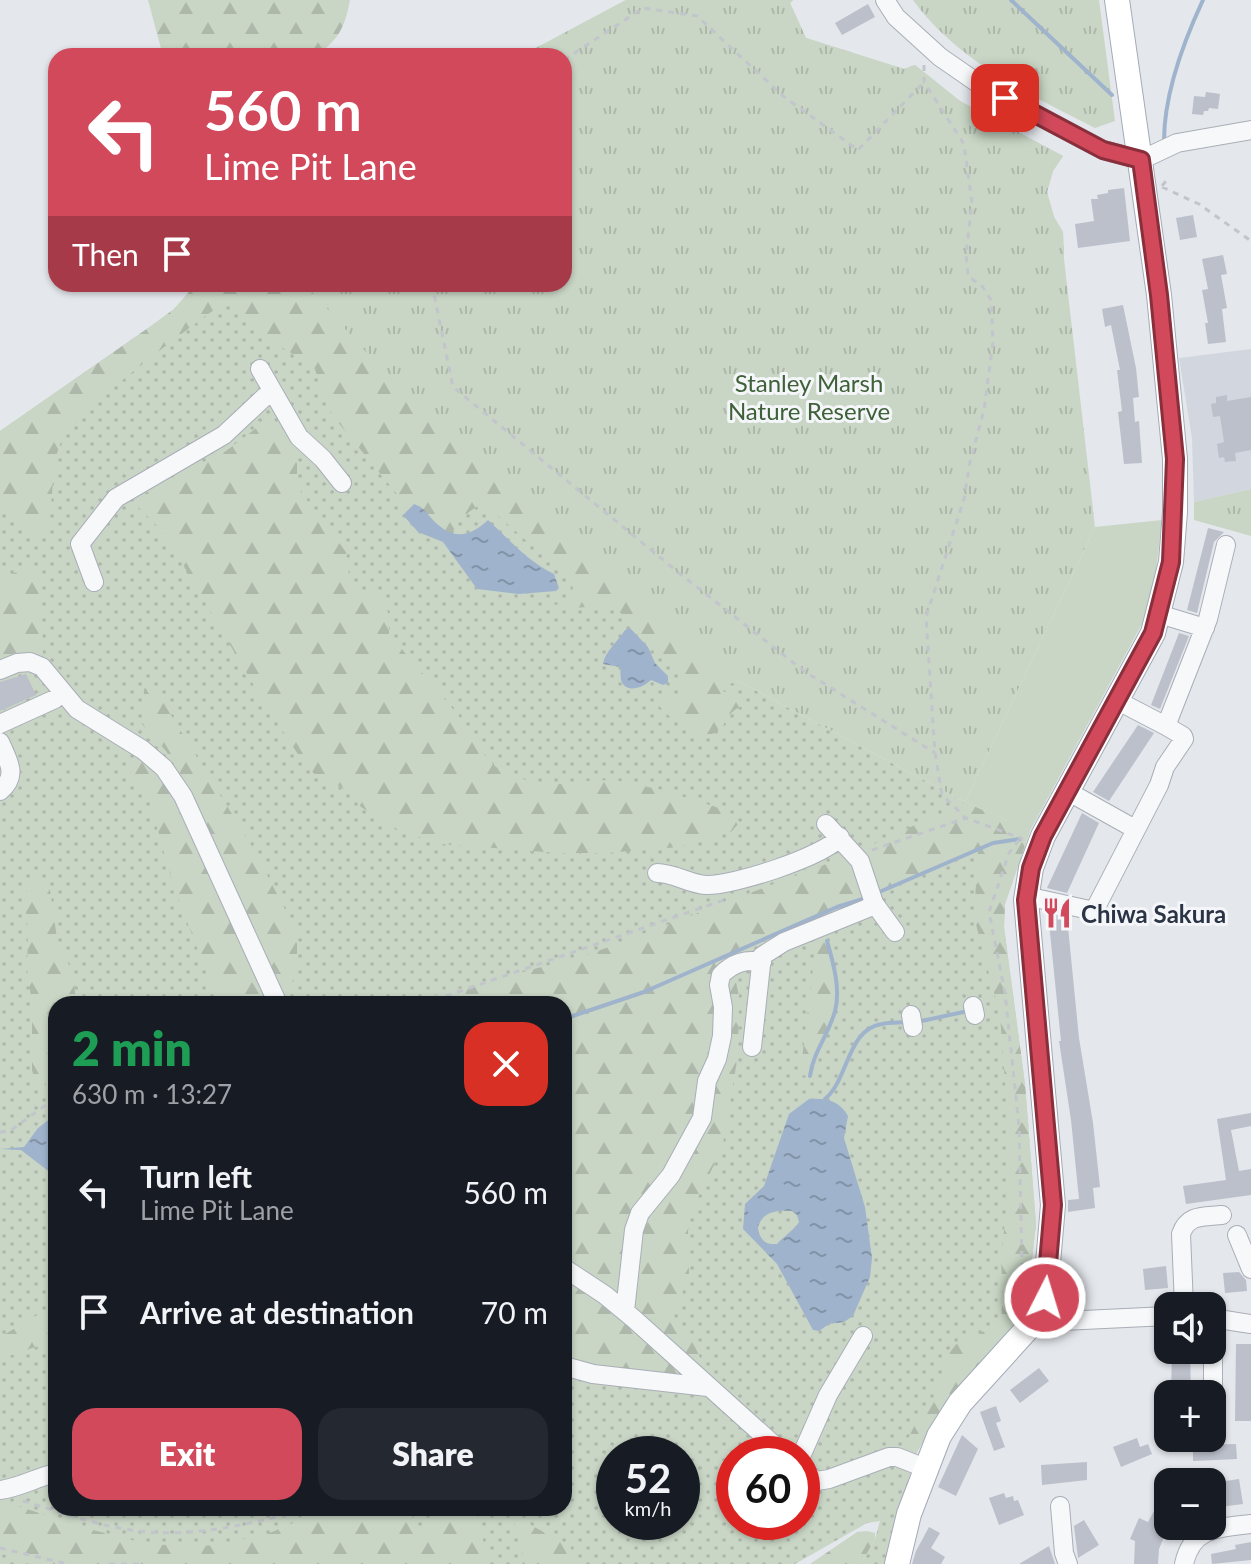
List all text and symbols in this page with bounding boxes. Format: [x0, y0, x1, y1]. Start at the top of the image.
pin [971, 64, 1039, 132]
text: 560 m [204, 76, 362, 143]
icon: arrive [983, 76, 1027, 120]
icon: left [72, 80, 176, 184]
text: Lime Pit Lane [204, 144, 417, 188]
icon: arrive [155, 232, 199, 276]
text: Then [72, 236, 139, 272]
park label: Stanley Marsh Nature Reserve [728, 368, 890, 425]
restaurant icon: Chiwa Sakura [1040, 896, 1074, 930]
place label: Chiwa Sakura [1081, 899, 1226, 928]
text: 2 min [72, 1019, 192, 1076]
button: close [464, 1022, 548, 1106]
text: 630 m · 13:27 [72, 1078, 232, 1110]
text: Turn left [140, 1158, 252, 1194]
icon: left [72, 1170, 116, 1214]
text: 560 m [463, 1174, 548, 1210]
text: Lime Pit Lane [140, 1194, 294, 1226]
position arrow [1003, 1256, 1087, 1340]
icon: arrive [72, 1290, 116, 1334]
map controls [1154, 1292, 1226, 1540]
button: sound [1154, 1292, 1226, 1364]
text: Arrive at destination [140, 1294, 414, 1330]
text: 70 m [481, 1294, 548, 1330]
button: + [1154, 1380, 1226, 1452]
button: Exit [72, 1408, 302, 1500]
button: Share [318, 1408, 548, 1500]
speed limit sign: 60 [716, 1436, 820, 1540]
text: 52 [625, 1454, 671, 1502]
button: − [1154, 1468, 1226, 1540]
text: km/h [625, 1496, 671, 1520]

